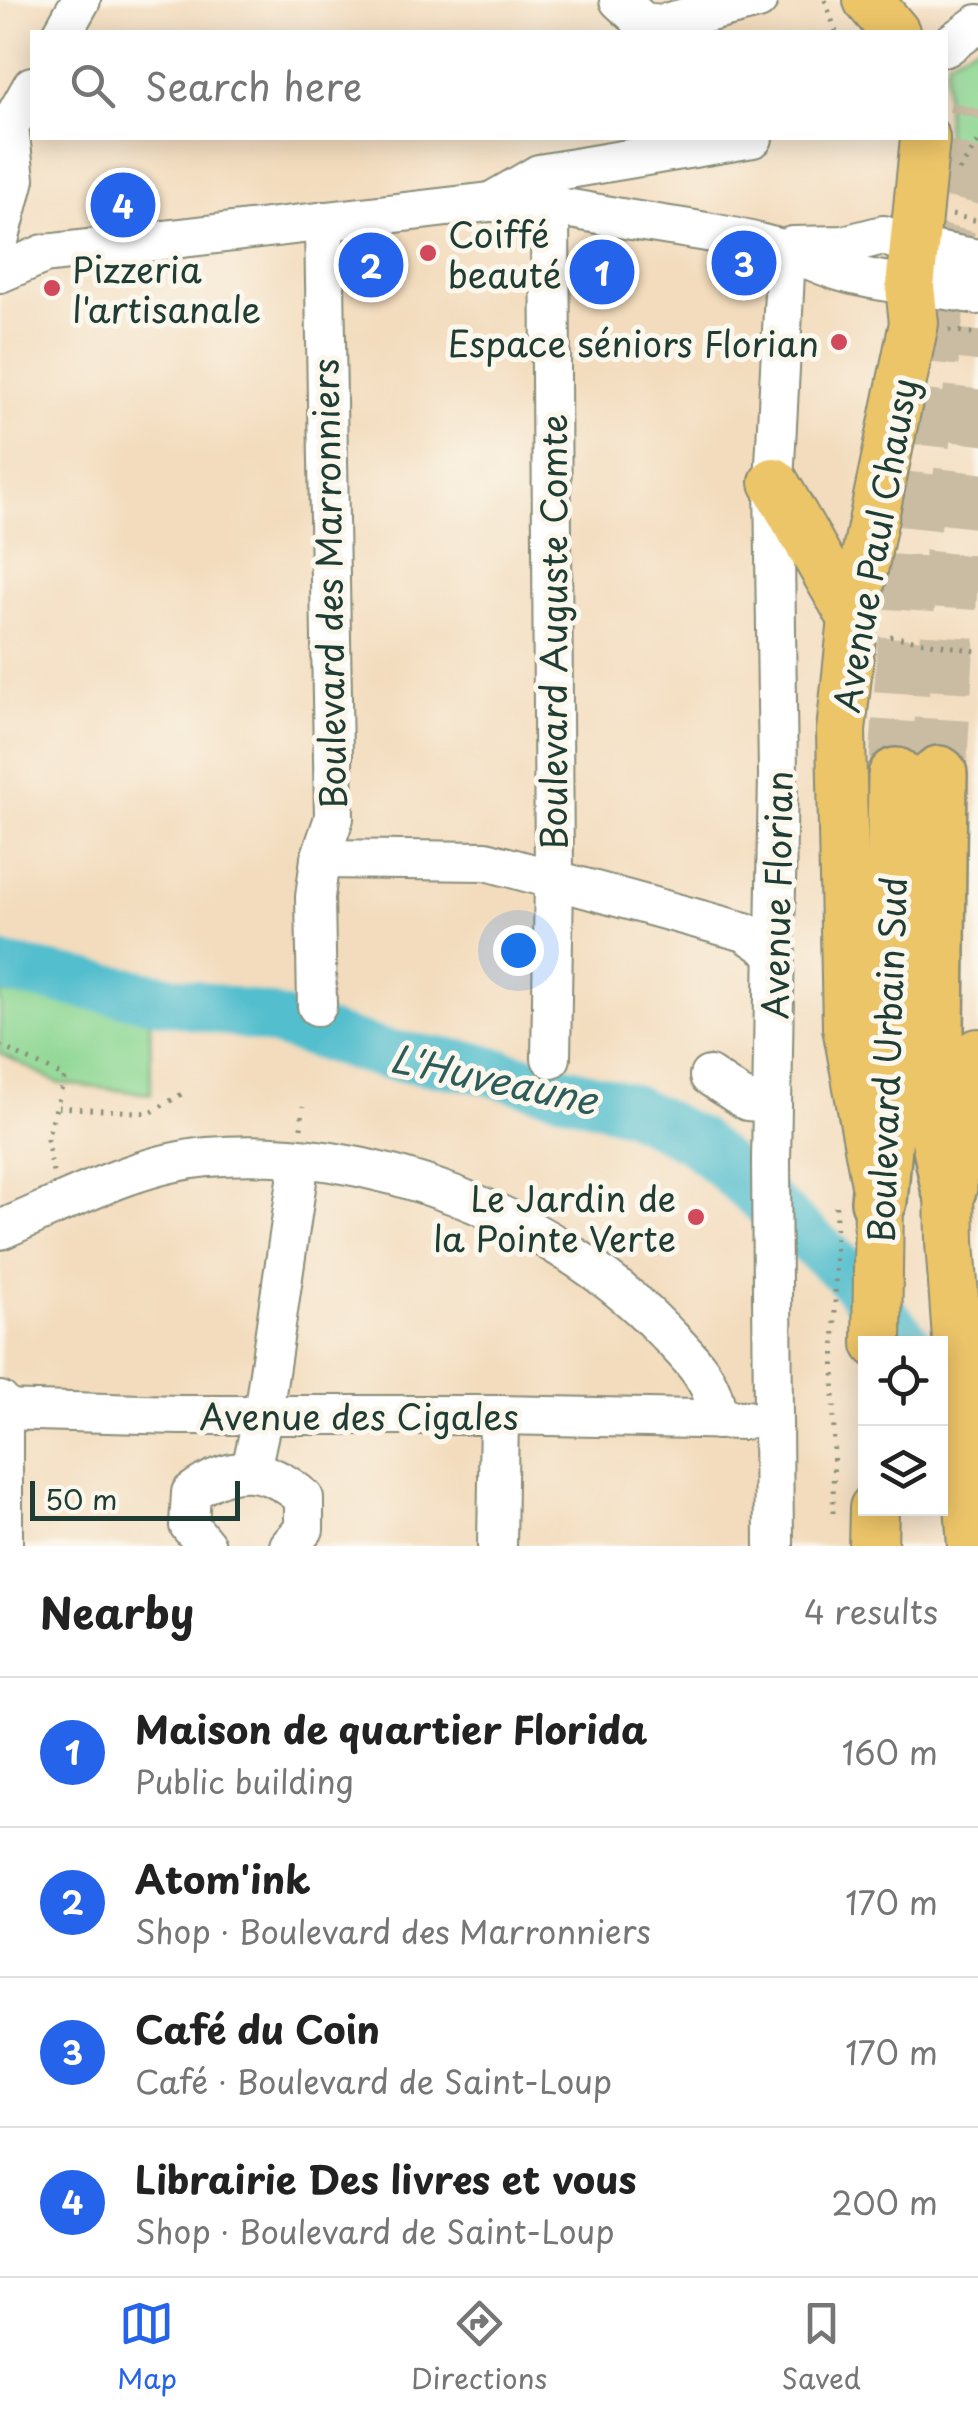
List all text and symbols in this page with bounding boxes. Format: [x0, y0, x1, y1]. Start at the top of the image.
search box [30, 30, 948, 140]
text: Search here [145, 57, 362, 114]
icon: search [65, 58, 120, 113]
pin: 4 [90, 168, 156, 242]
place label: Coiffé beauté [448, 207, 562, 300]
pin: 3 [712, 226, 776, 300]
pin: 2 [338, 228, 404, 302]
pin: 1 [570, 234, 634, 310]
place label: Pizzeria l'artisanale [72, 242, 261, 335]
marker: Coiffé beauté [417, 242, 439, 264]
marker: Pizzeria l'artisanale [41, 277, 63, 299]
place label: Espace séniors Florian [447, 316, 819, 369]
marker: Espace séniors Florian [828, 331, 850, 353]
street label: Boulevard des Marronniers [298, 358, 358, 810]
street label: Avenue Paul Chausy [819, 374, 929, 716]
street label: Boulevard Auguste Comte [526, 414, 579, 850]
street label: Avenue Florian [747, 770, 805, 1020]
street label: Boulevard Urbain Sud [853, 876, 919, 1244]
your location [493, 925, 544, 976]
water label: L'Huveaune [385, 1028, 604, 1128]
place label: Le Jardin de la Pointe Verte [433, 1171, 676, 1264]
marker: Le Jardin de la Pointe Verte [685, 1206, 707, 1228]
map controls [858, 1336, 948, 1516]
button: locate [858, 1336, 948, 1426]
street label: Avenue des Cigales [199, 1389, 519, 1442]
button: layers [858, 1426, 948, 1516]
scale bar [30, 1476, 240, 1520]
text: 50 m [45, 1477, 118, 1520]
text: Nearby [40, 1580, 194, 1643]
text: 4 results [804, 1587, 938, 1635]
text: Maison de quartier Florida [135, 1700, 647, 1757]
text: 1 [65, 1728, 80, 1776]
text: 160 m [842, 1728, 938, 1776]
text: Public building [135, 1757, 354, 1805]
text: Atom'ink [135, 1850, 311, 1907]
text: 2 [61, 1878, 84, 1926]
text: 170 m [845, 1878, 938, 1926]
text: Shop · Boulevard des Marronniers [135, 1907, 651, 1955]
text: Café du Coin [135, 2000, 380, 2057]
text: 3 [62, 2028, 83, 2076]
text: 170 m [845, 2028, 938, 2076]
text: Café · Boulevard de Saint-Loup [135, 2057, 612, 2105]
text: Librairie Des livres et vous [135, 2150, 637, 2207]
text: 4 [62, 2178, 83, 2226]
text: 200 m [831, 2178, 938, 2226]
text: Shop · Boulevard de Saint-Loup [135, 2207, 614, 2255]
tab: Map [117, 2296, 177, 2399]
tab: Directions [411, 2296, 547, 2399]
tab: Saved [781, 2296, 861, 2399]

